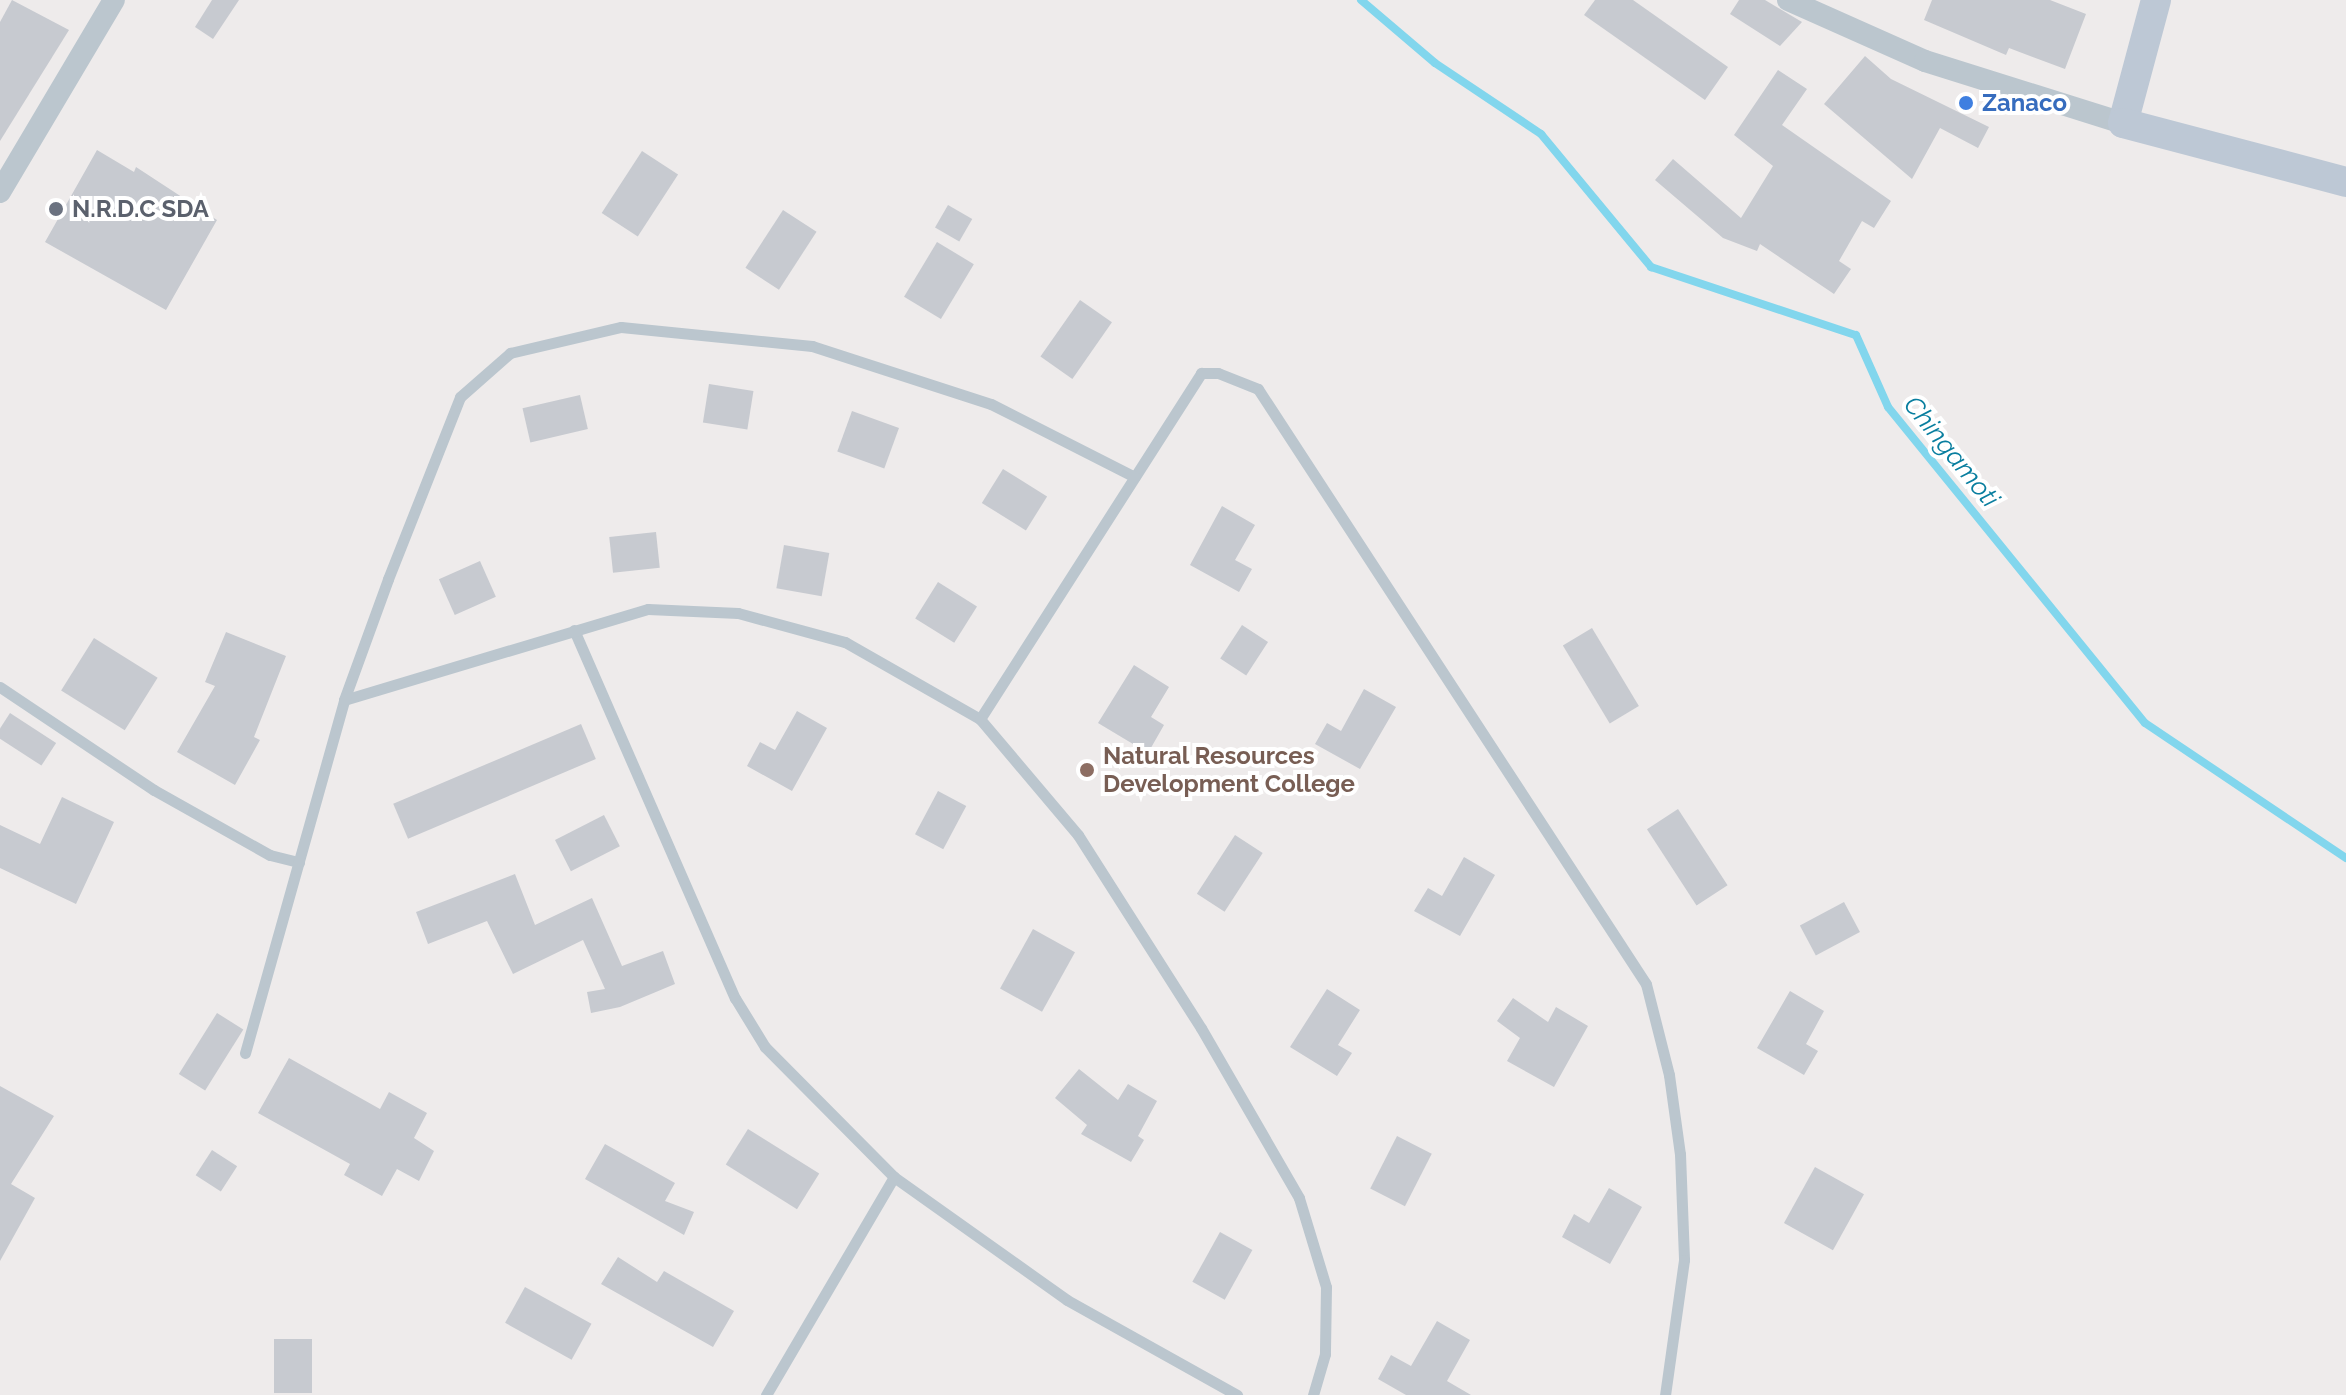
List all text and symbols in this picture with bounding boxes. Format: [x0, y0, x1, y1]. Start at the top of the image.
place label: Zanaco [1982, 89, 2067, 117]
marker: Zanaco [1957, 94, 1975, 112]
place label: N.R.D.C SDA [72, 195, 209, 223]
marker: N.R.D.C SDA [47, 200, 65, 218]
water label: Chingamoti [1897, 390, 2005, 514]
place label: Natural Resources Development College [1103, 742, 1355, 798]
marker: Natural Resources Development College [1078, 761, 1096, 779]

